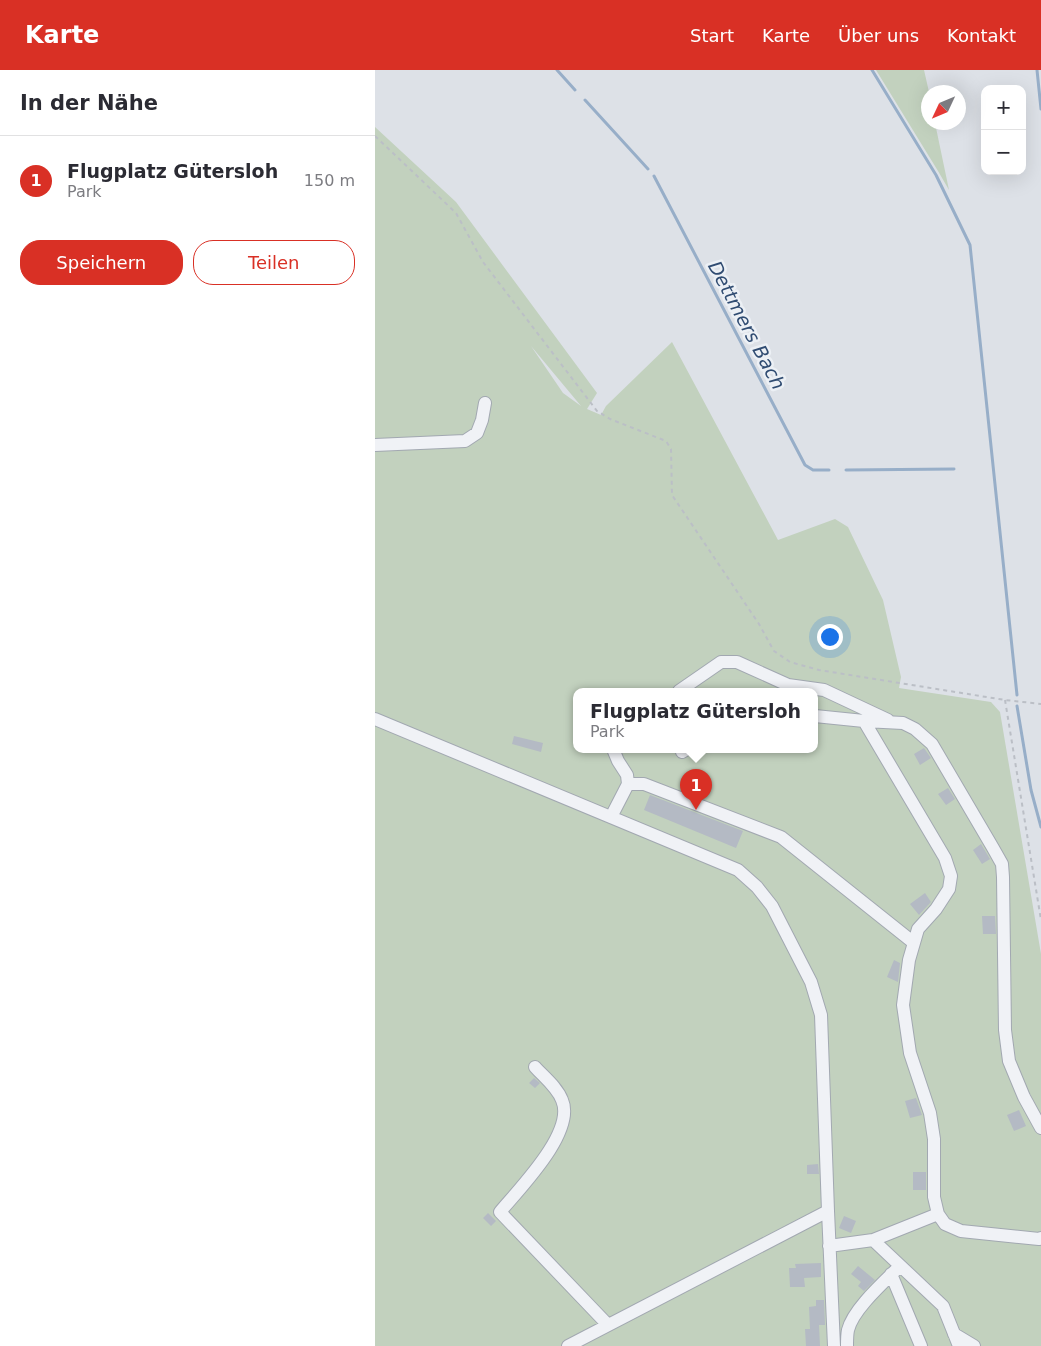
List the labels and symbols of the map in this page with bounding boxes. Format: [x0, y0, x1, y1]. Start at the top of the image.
north arrow [921, 85, 966, 130]
water label: Dettmers Bach [704, 257, 790, 393]
your location [817, 624, 843, 650]
pin: 1 [680, 769, 712, 810]

